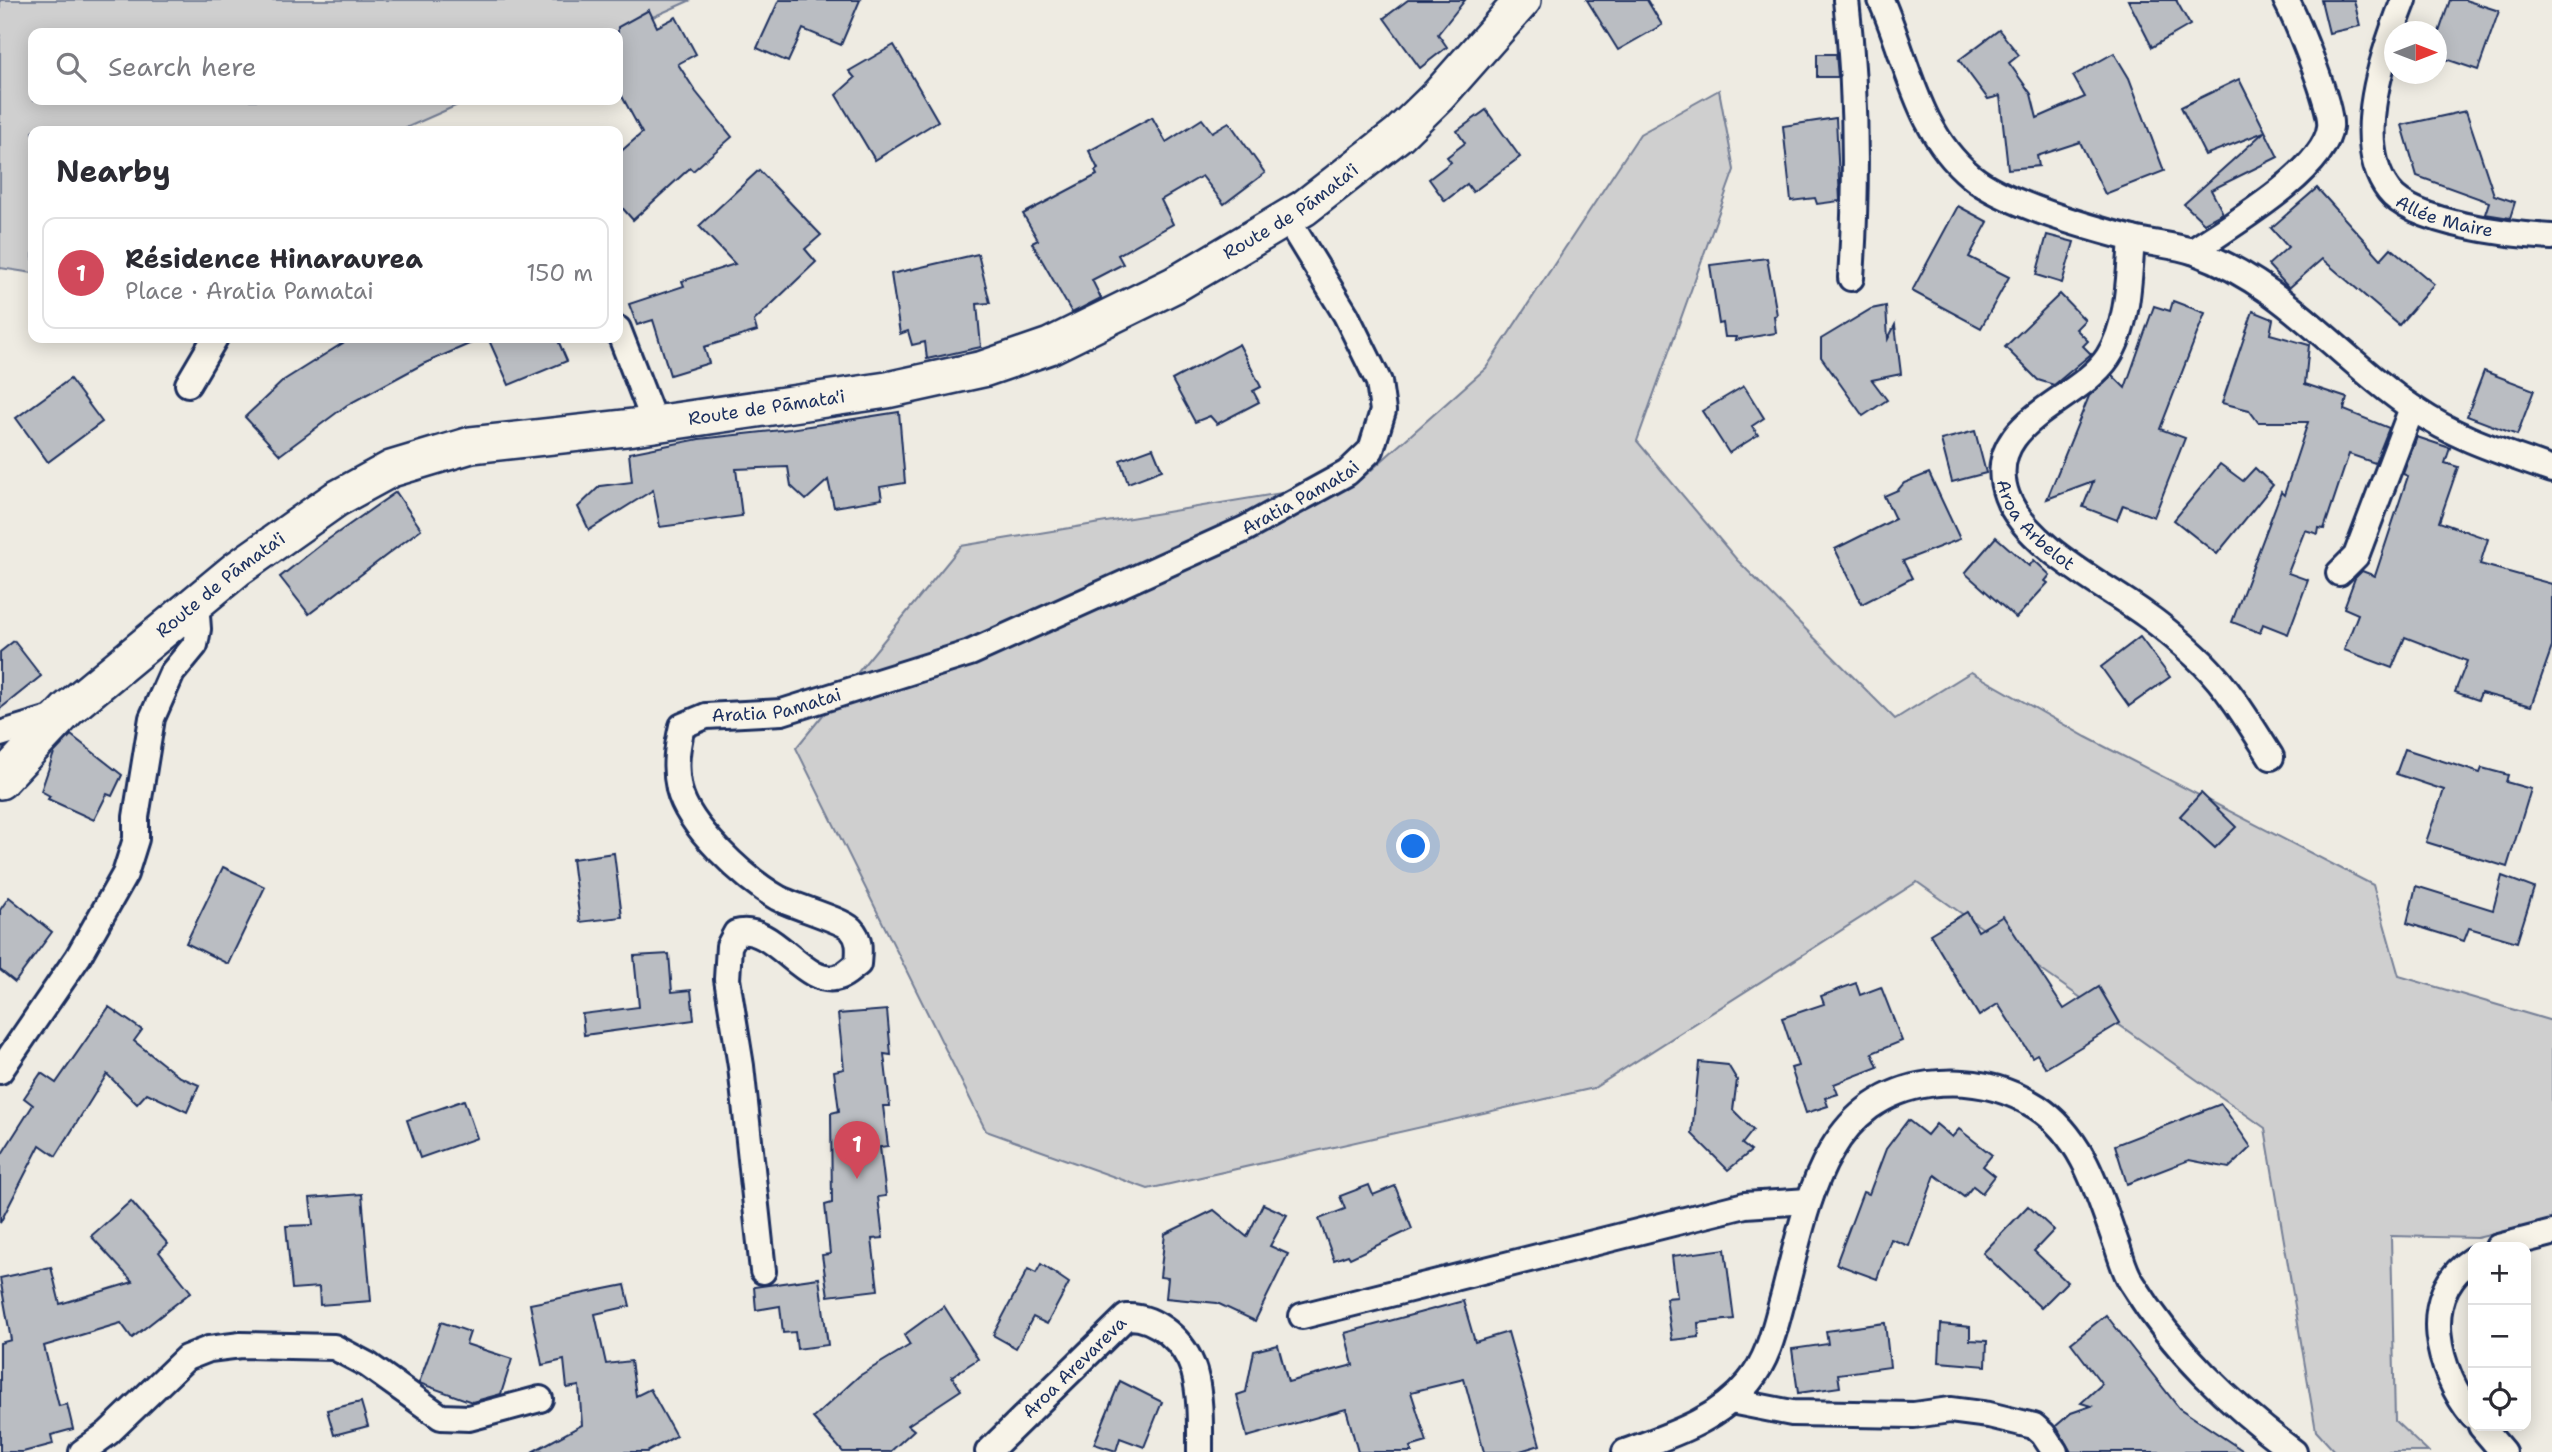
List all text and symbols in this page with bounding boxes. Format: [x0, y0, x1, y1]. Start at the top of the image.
north arrow [2384, 21, 2447, 84]
search box [28, 28, 623, 105]
icon: search [52, 48, 90, 86]
text: Search here [108, 49, 257, 84]
text: Nearby [56, 151, 171, 192]
street label: Route de Pāmata'i [1219, 158, 1364, 265]
street label: Allée Maire [2391, 190, 2495, 243]
text: Résidence Hinaraurea [125, 241, 423, 276]
text: 1 [76, 258, 86, 288]
text: 150 m [526, 258, 593, 288]
text: Place · Aratia Pamatai [125, 276, 374, 306]
street label: Route de Pāmata'i [687, 384, 847, 431]
street label: Aratia Pamatai [1237, 455, 1365, 541]
street label: Aroa Arbelot [1991, 477, 2080, 576]
street label: Route de Pāmata'i [151, 527, 290, 643]
street label: Aratia Pamatai [711, 682, 844, 728]
your location [1396, 829, 1430, 863]
pin: 1 [834, 1121, 880, 1179]
map controls [2468, 1242, 2531, 1431]
button: + [2468, 1242, 2531, 1305]
button: − [2468, 1305, 2531, 1368]
street label: Aroa Arevareva [1017, 1311, 1132, 1424]
button: locate [2468, 1368, 2531, 1431]

